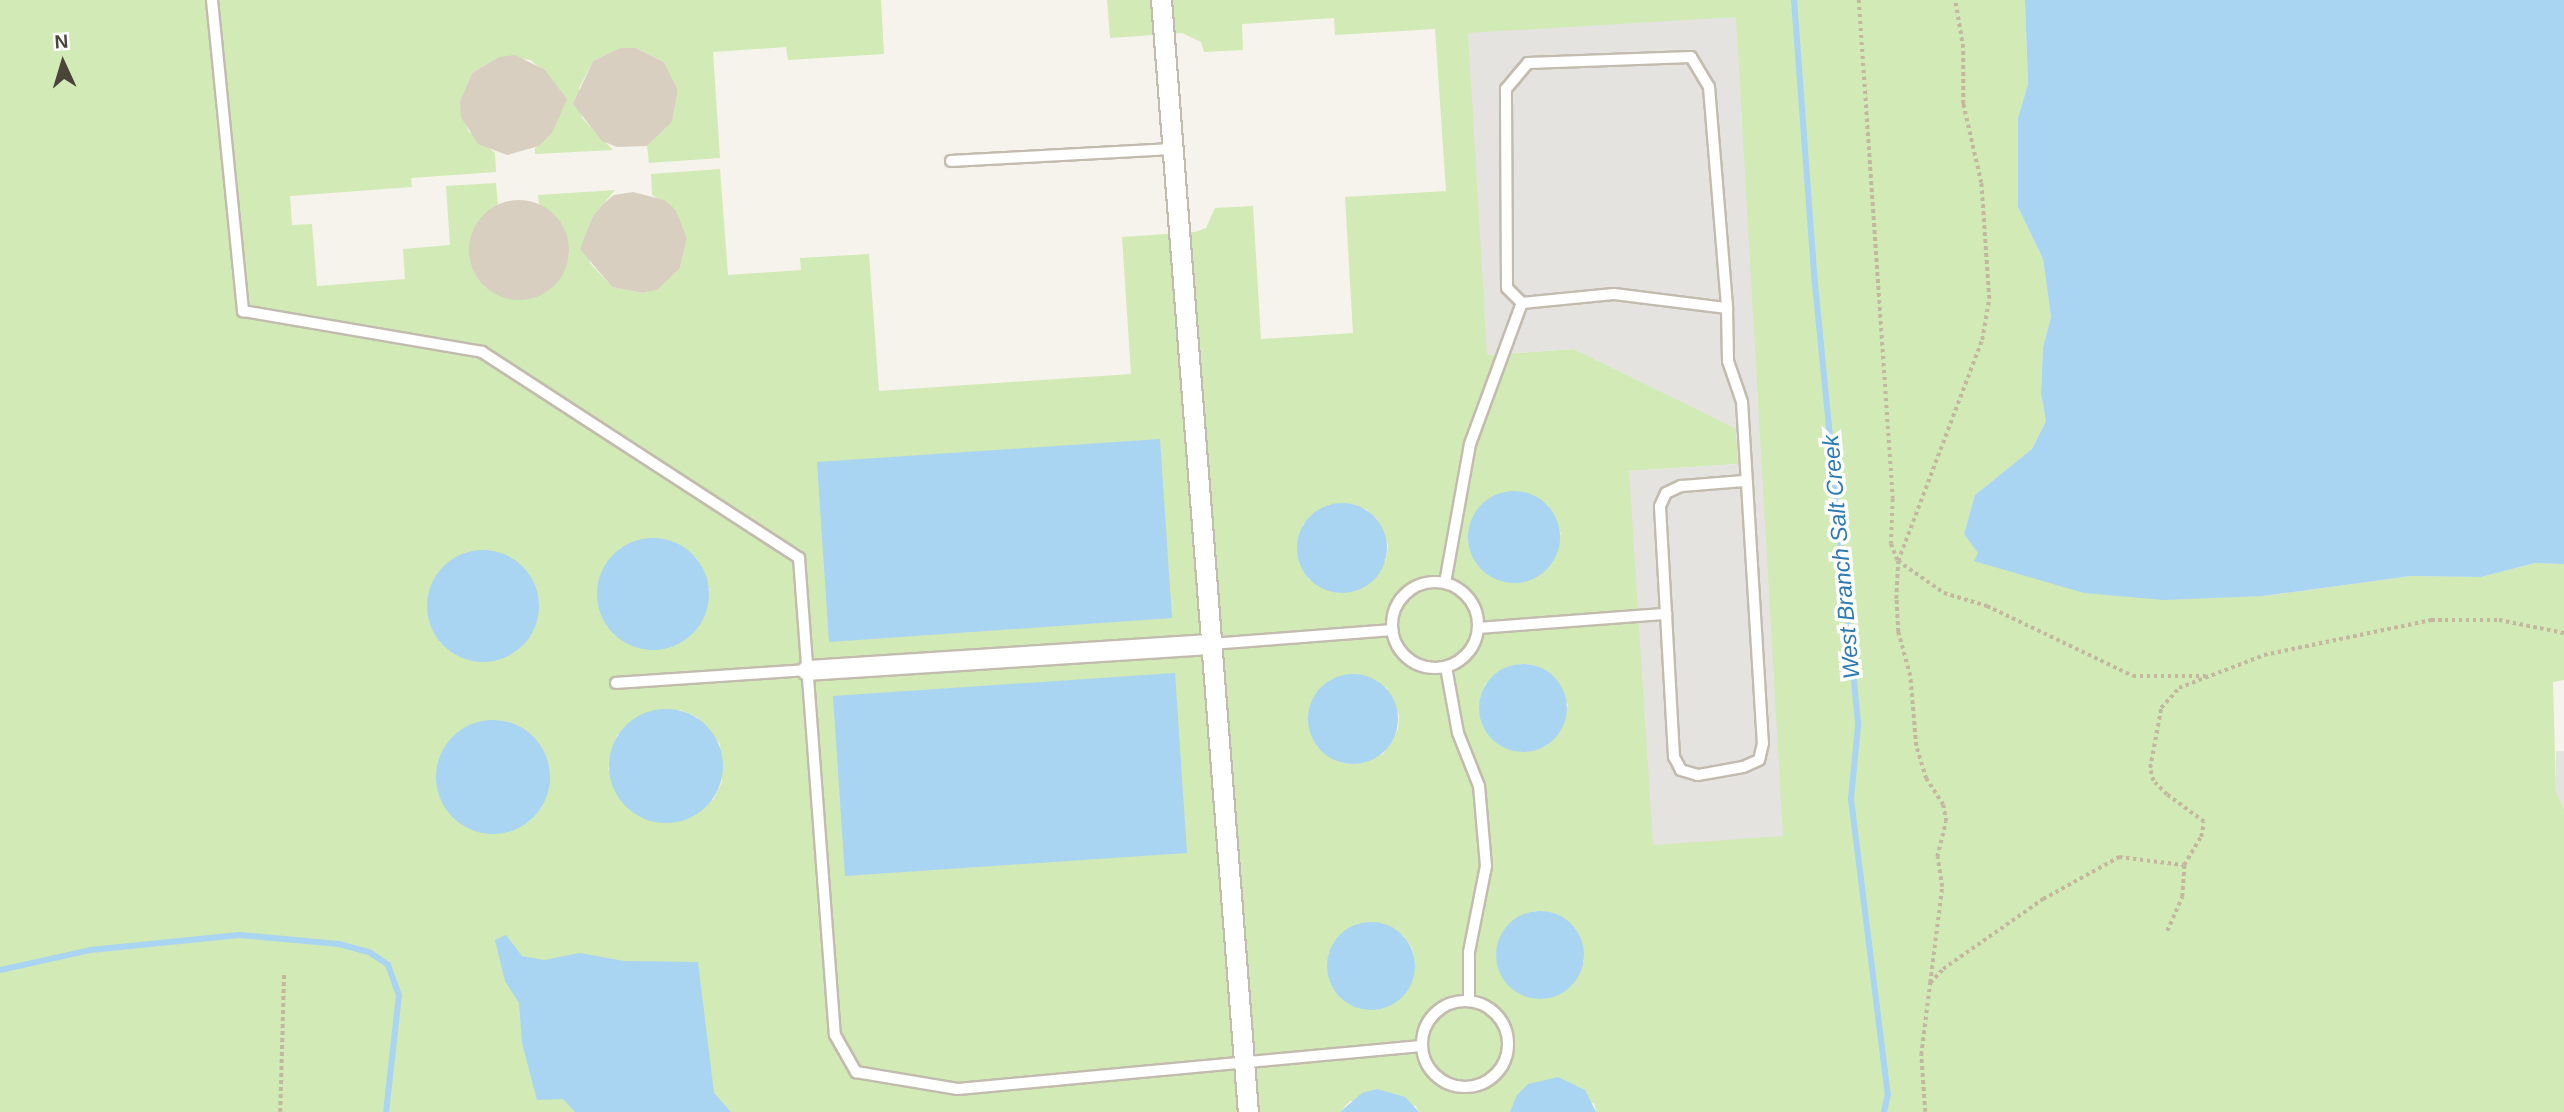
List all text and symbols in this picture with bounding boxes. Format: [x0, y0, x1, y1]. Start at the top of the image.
north arrow [28, 28, 98, 98]
text: N [54, 31, 69, 53]
water label: West Branch Salt Creek [1817, 434, 1865, 680]

